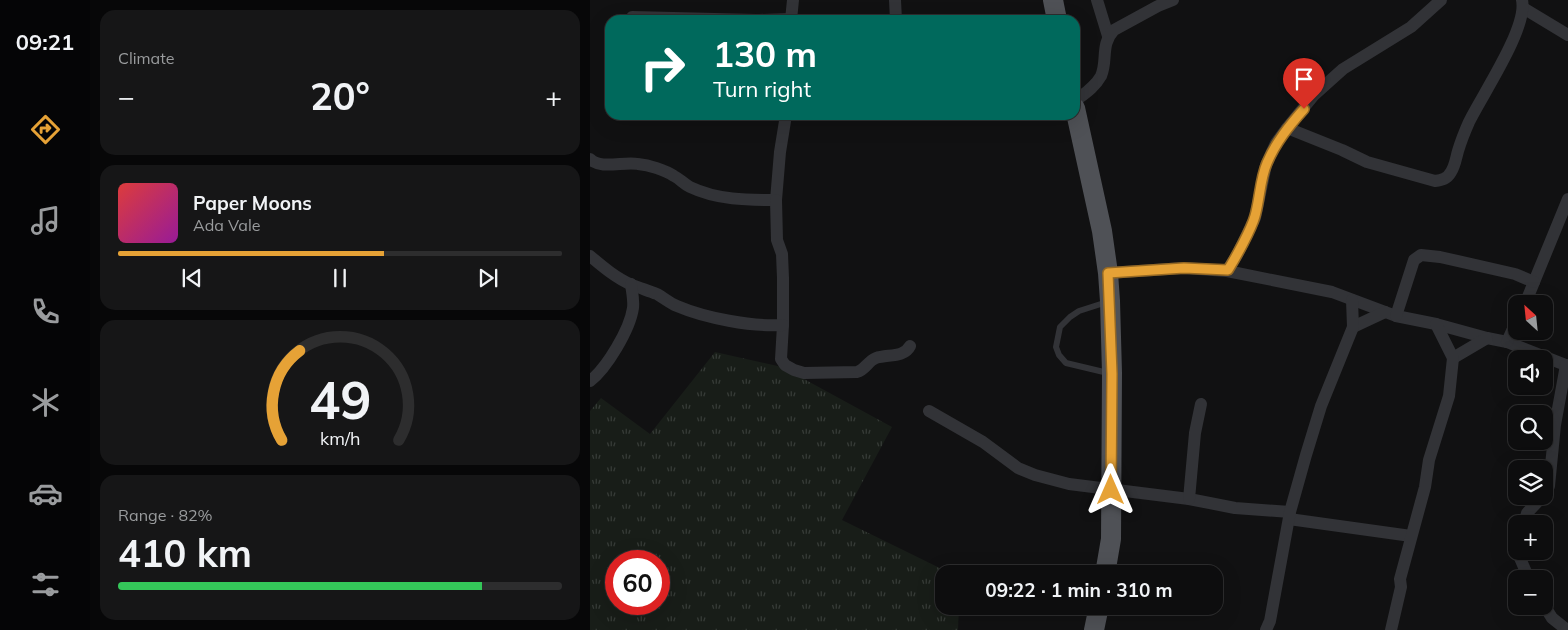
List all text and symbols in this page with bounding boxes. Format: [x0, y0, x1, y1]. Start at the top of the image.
text: 09:21 [16, 28, 74, 56]
text: 130 m [713, 32, 817, 76]
icon: right [630, 35, 695, 100]
text: Climate [118, 48, 174, 68]
pin [1283, 58, 1325, 109]
icon: arrive [1290, 65, 1318, 93]
text: 20° [310, 72, 370, 120]
text: Turn right [713, 75, 811, 103]
text: − [118, 79, 135, 114]
text: + [545, 79, 562, 114]
icon: directions [28, 112, 63, 147]
text: Paper Moons [193, 191, 312, 215]
icon: music [28, 203, 63, 238]
text: Ada Vale [193, 215, 260, 235]
icon: previous [178, 264, 206, 292]
icon: pause [326, 264, 354, 292]
icon: next [474, 264, 502, 292]
icon: phone [28, 294, 63, 329]
north arrow [1508, 295, 1552, 340]
map controls [1508, 295, 1553, 615]
button: sound [1508, 350, 1553, 395]
text: 49 [309, 367, 371, 432]
icon: climate [28, 385, 63, 420]
button: search [1508, 405, 1553, 450]
text: km/h [320, 427, 360, 449]
button: layers [1508, 460, 1553, 505]
position arrow [1084, 463, 1136, 515]
icon: car [28, 476, 63, 511]
text: Range · 82% [118, 505, 213, 525]
button: + [1508, 515, 1553, 560]
text: 410 km [118, 529, 252, 577]
speed limit sign: 60 [605, 550, 670, 615]
icon: filters [28, 567, 63, 602]
button: − [1508, 570, 1553, 615]
text: 09:22 · 1 min · 310 m [985, 578, 1173, 602]

